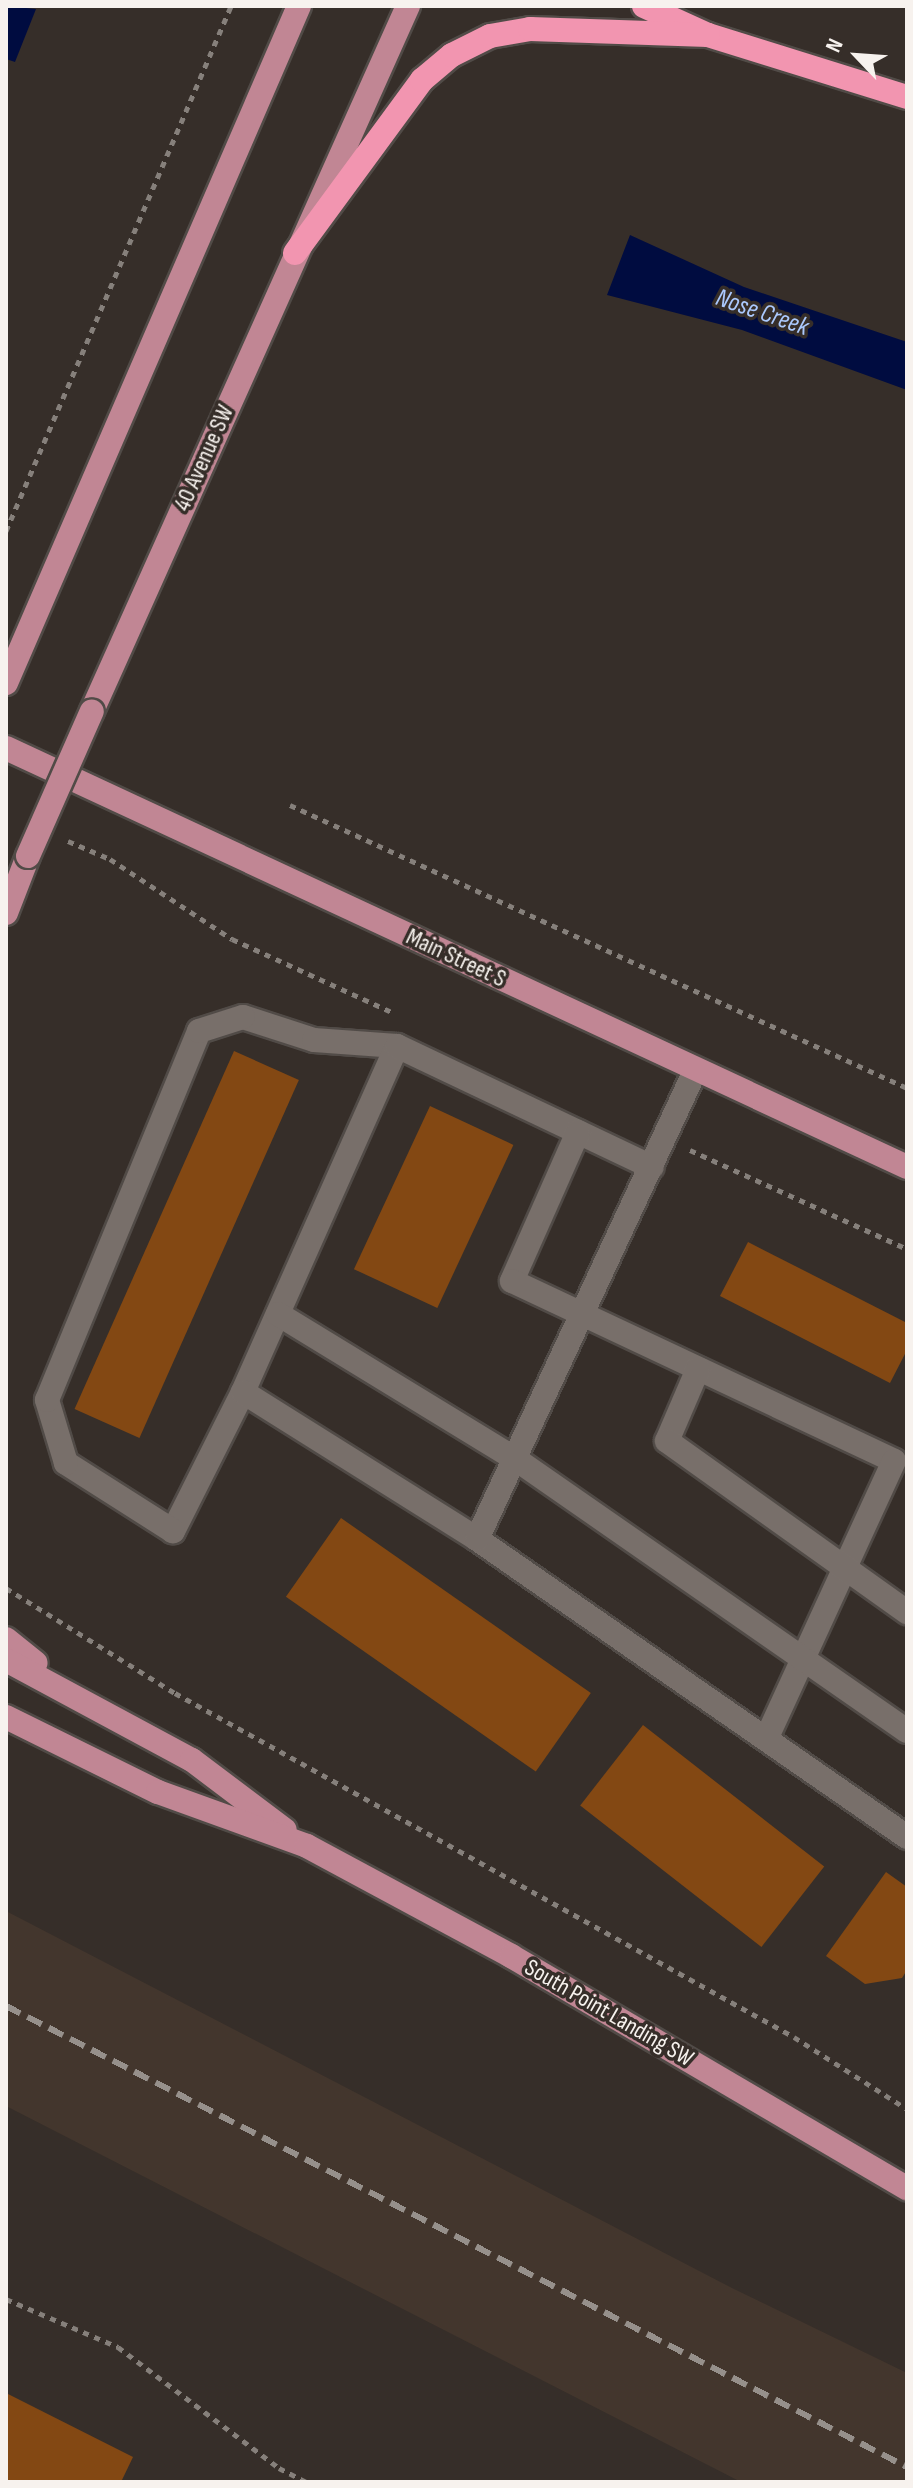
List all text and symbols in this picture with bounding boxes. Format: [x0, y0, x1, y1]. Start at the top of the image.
north arrow [817, 16, 897, 96]
text: N [820, 35, 850, 57]
water label: Nose Creek [711, 283, 813, 343]
street label: 40 Avenue SW [168, 401, 240, 515]
street label: Main Street S [402, 922, 510, 994]
street label: South Point Landing SW [519, 1953, 699, 2073]

